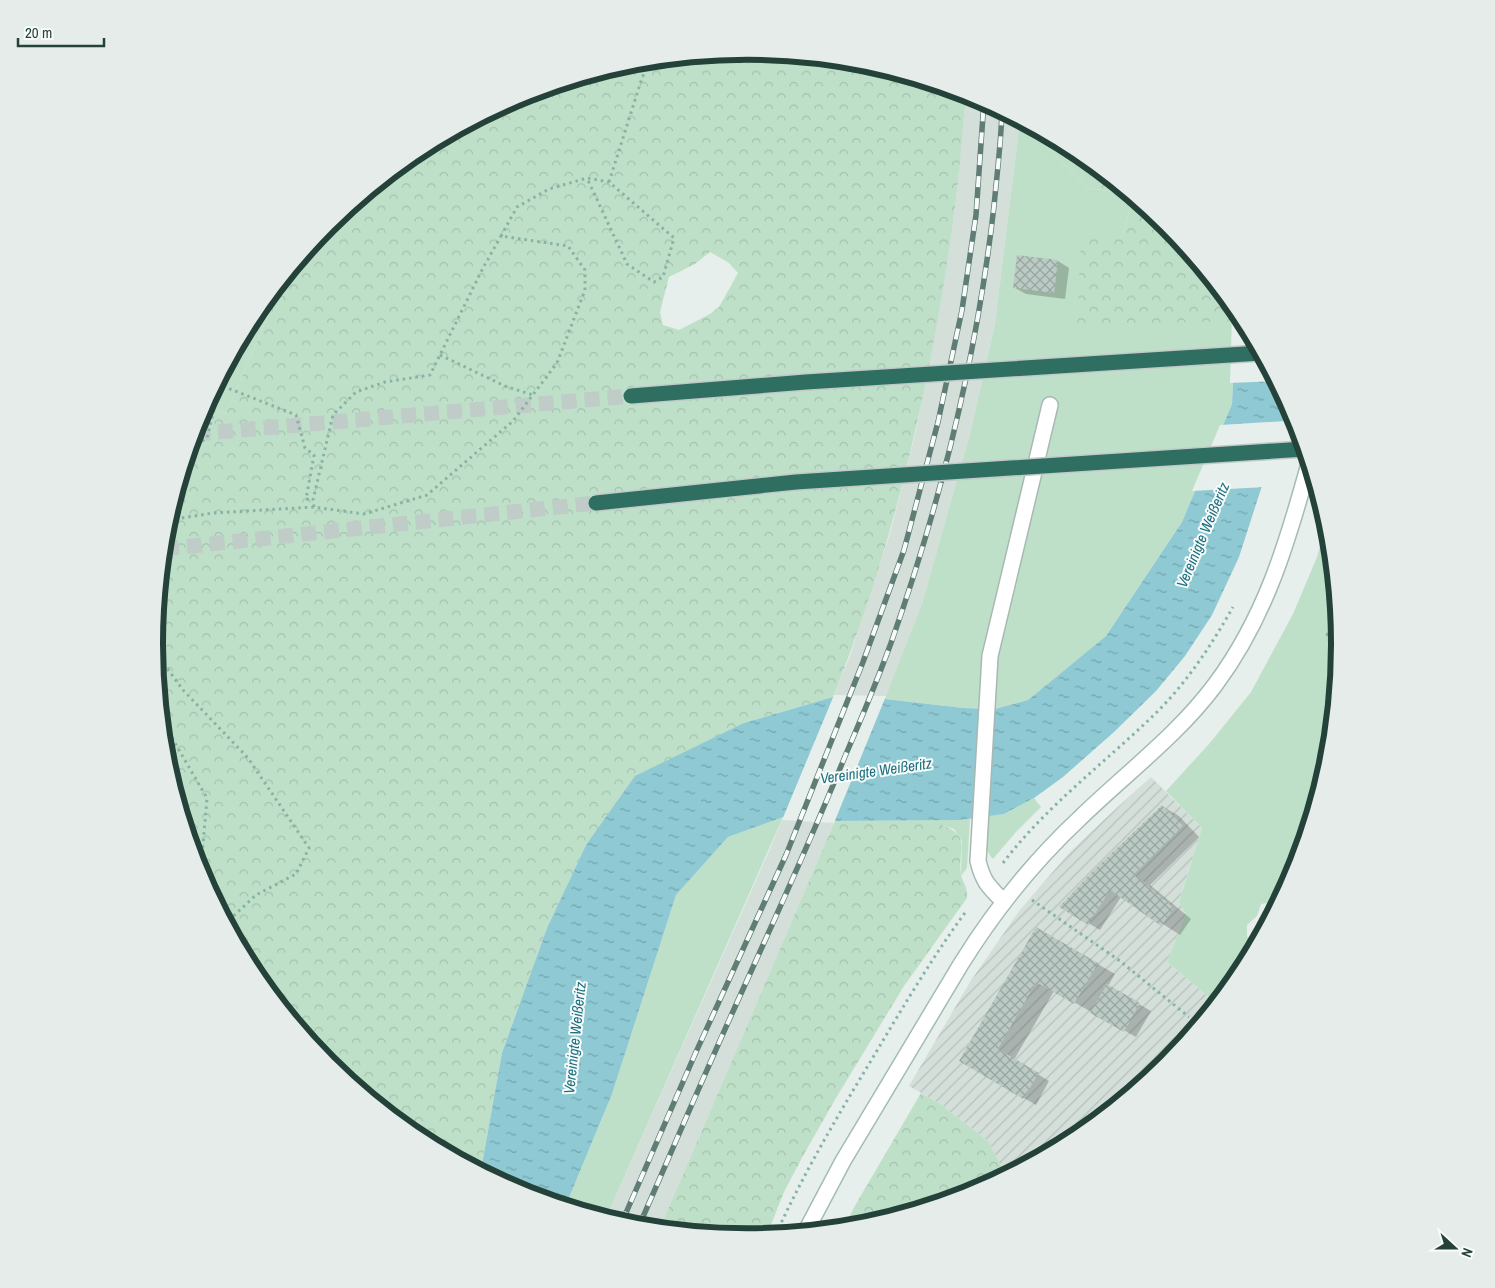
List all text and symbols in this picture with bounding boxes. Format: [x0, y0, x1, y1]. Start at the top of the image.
scale bar [18, 15, 104, 47]
text: 20 m [25, 22, 52, 43]
water label: Vereinigte Weißeritz [1171, 478, 1234, 591]
water label: Vereinigte Weißeritz [819, 752, 934, 789]
water label: Vereinigte Weißeritz [558, 980, 591, 1095]
north arrow [1430, 1223, 1480, 1273]
text: N [1457, 1246, 1477, 1260]

